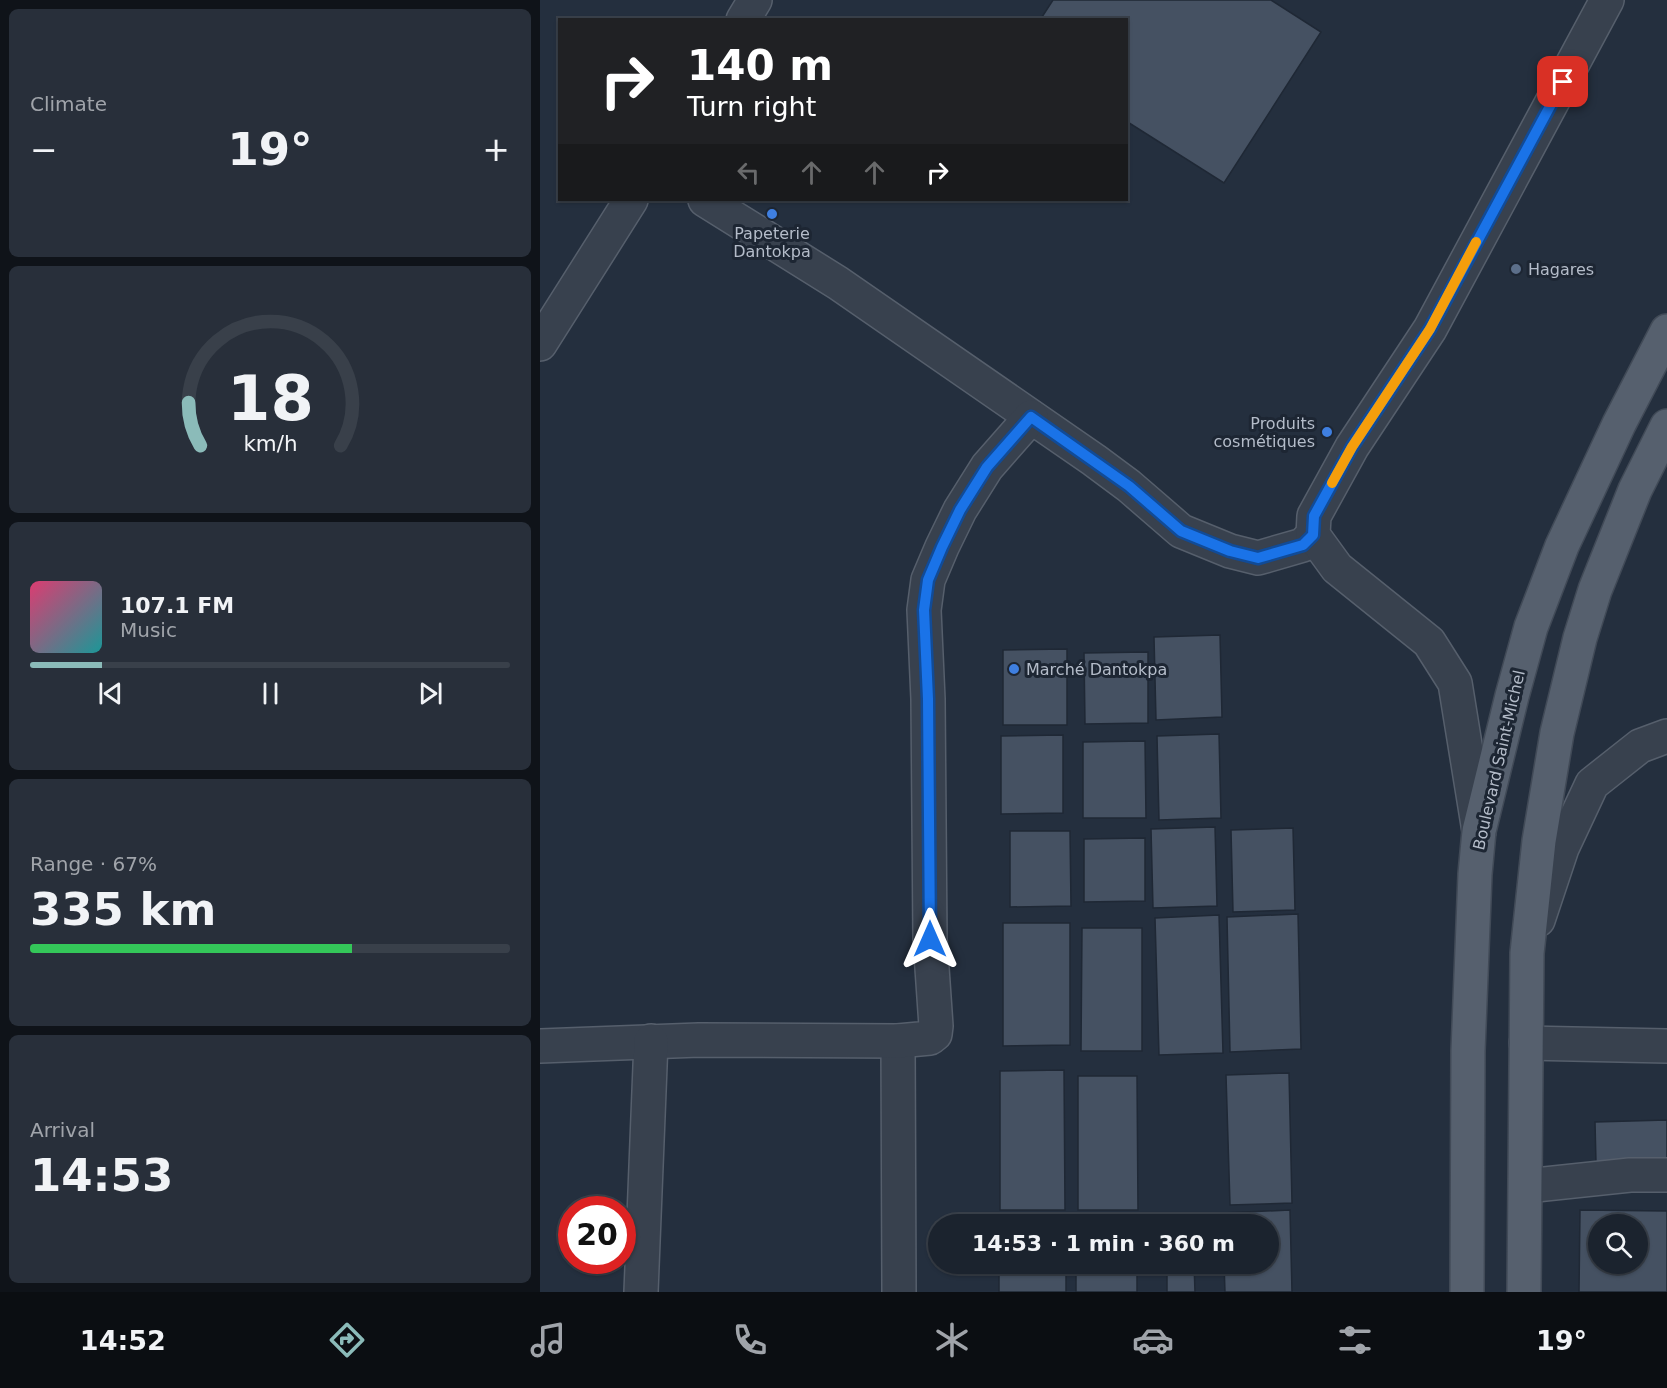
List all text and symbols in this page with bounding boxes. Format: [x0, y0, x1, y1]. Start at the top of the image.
text: 140 m [687, 41, 833, 90]
icon: right [588, 42, 666, 120]
pin [1537, 56, 1588, 107]
icon: arrive [1546, 65, 1579, 98]
text: Turn right [687, 91, 816, 122]
text: Climate [30, 92, 107, 116]
text: 19° [227, 123, 313, 176]
text: − [30, 130, 58, 169]
text: + [482, 130, 510, 169]
icon: left [732, 156, 765, 189]
icon: ahead [795, 156, 828, 189]
icon: ahead [858, 156, 891, 189]
icon: right [921, 156, 954, 189]
marker: Papeterie Dantokpa [765, 207, 779, 221]
place label: Papeterie Dantokpa [733, 224, 811, 261]
place label: Hagares [1528, 260, 1594, 279]
marker: Hagares [1509, 262, 1523, 276]
text: 18 [227, 363, 313, 436]
place label: Produits cosmétiques [1213, 414, 1315, 451]
marker: Produits cosmétiques [1320, 425, 1334, 439]
text: km/h [243, 432, 297, 457]
text: 107.1 FM [120, 593, 234, 618]
text: Music [120, 618, 177, 642]
place label: Marché Dantokpa [1026, 660, 1167, 679]
marker: Marché Dantokpa [1007, 662, 1021, 676]
street label: Boulevard Saint-Michel [1469, 668, 1529, 852]
icon: previous [94, 677, 127, 710]
icon: pause [254, 677, 287, 710]
icon: next [414, 677, 447, 710]
text: Range · 67% [30, 852, 157, 876]
text: 335 km [30, 883, 216, 936]
position arrow [898, 907, 962, 971]
text: Arrival [30, 1118, 95, 1142]
text: 14:53 [30, 1149, 173, 1202]
speed limit sign: 20 [558, 1196, 636, 1274]
map controls [1588, 1214, 1648, 1274]
button: search [1588, 1214, 1648, 1274]
text: 14:53 · 1 min · 360 m [972, 1231, 1235, 1256]
icon: directions [326, 1319, 368, 1361]
icon: music [527, 1319, 569, 1361]
icon: phone [729, 1319, 771, 1361]
icon: climate [931, 1319, 973, 1361]
icon: car [1132, 1319, 1174, 1361]
icon: filters [1334, 1319, 1376, 1361]
text: 14:52 [80, 1325, 166, 1356]
text: 19° [1536, 1325, 1587, 1356]

